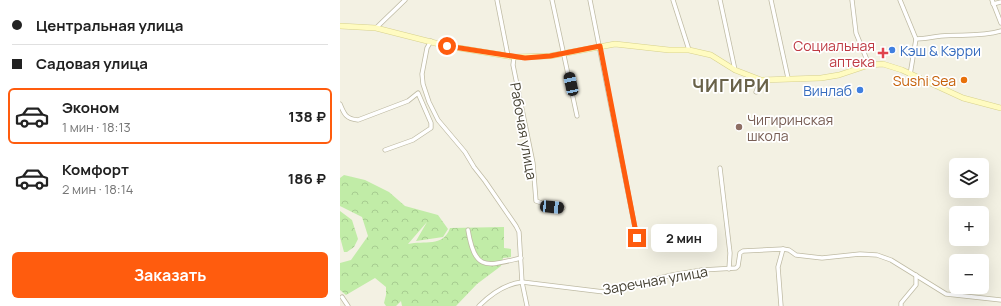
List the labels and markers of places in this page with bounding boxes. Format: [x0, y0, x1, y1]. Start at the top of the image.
place label: Социальная аптека [793, 36, 875, 71]
place label: Кэш & Кэрри [900, 41, 981, 60]
marker: Кэш & Кэрри [887, 45, 897, 55]
marker: Социальная аптека [878, 48, 888, 58]
place label: Sushi Sea [893, 71, 956, 90]
marker: Sushi Sea [959, 75, 969, 85]
place label: Винлаб [803, 81, 852, 100]
marker: Винлаб [855, 85, 865, 95]
place label: Чигиринская школа [747, 110, 833, 145]
marker: Чигиринская школа [734, 122, 744, 132]

